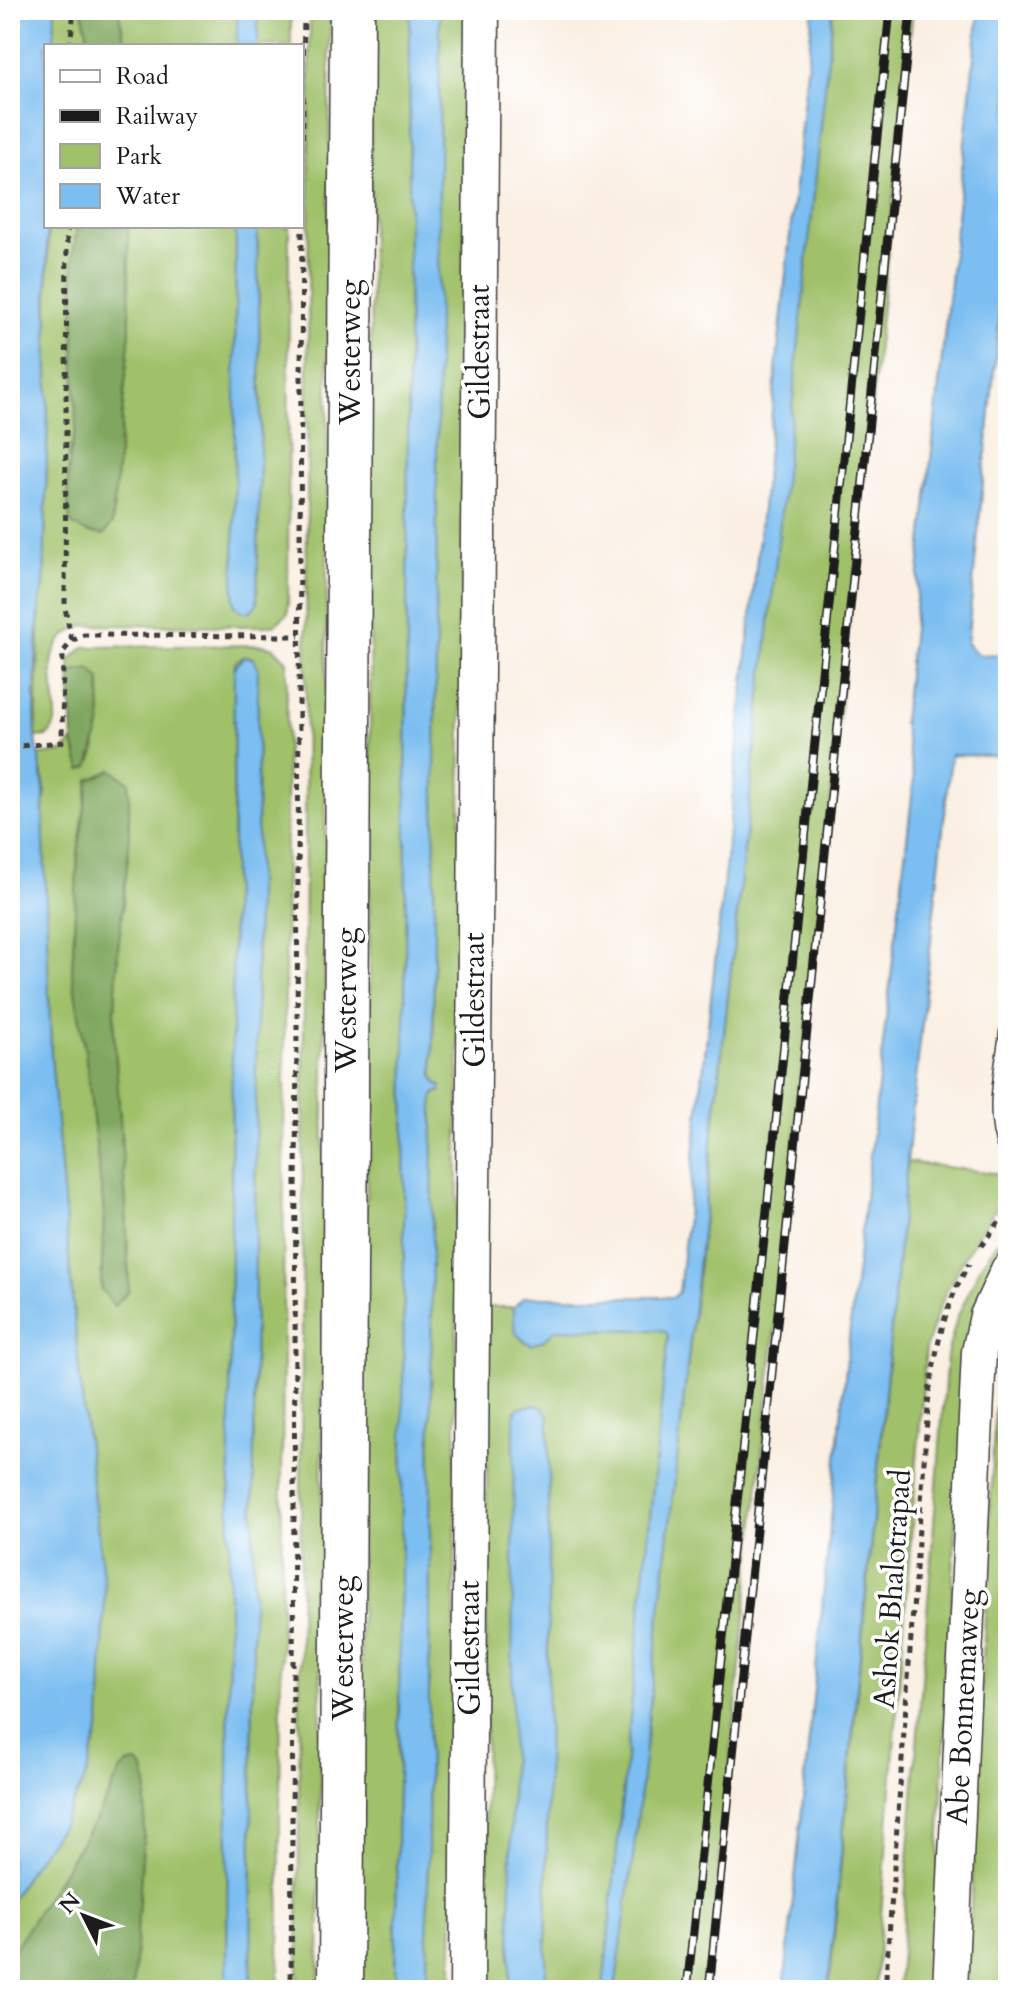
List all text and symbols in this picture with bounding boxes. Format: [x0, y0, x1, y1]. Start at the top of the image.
legend [44, 44, 304, 228]
text: Road [116, 60, 169, 93]
text: Railway [116, 100, 198, 133]
text: Park [116, 140, 162, 173]
text: Water [115, 180, 180, 213]
street label: Westerweg [330, 279, 371, 426]
street label: Gildestraat [459, 284, 500, 420]
street label: Westerweg [326, 927, 367, 1074]
street label: Gildestraat [454, 932, 495, 1068]
street label: Ashok Bhalotrapad [864, 1468, 921, 1710]
street label: Westerweg [323, 1575, 364, 1722]
street label: Gildestraat [449, 1580, 490, 1716]
street label: Abe Bonnemaweg [937, 1588, 990, 1826]
north arrow [44, 1876, 124, 1956]
text: N [52, 1886, 87, 1920]

